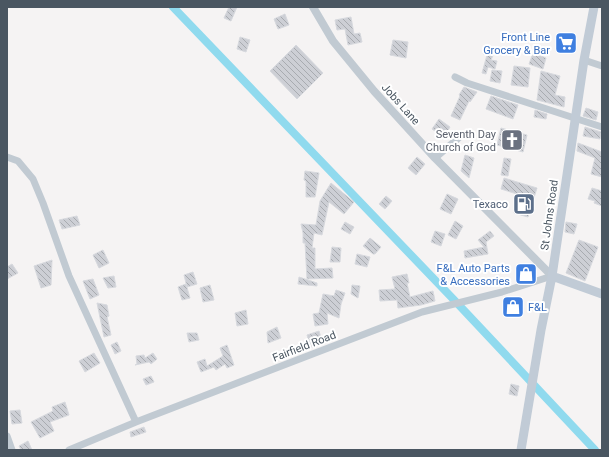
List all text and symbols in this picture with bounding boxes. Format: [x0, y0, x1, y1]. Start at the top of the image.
supermarket icon: Front Line Grocery & Bar [553, 30, 579, 56]
place label: Front Line Grocery & Bar [483, 31, 550, 57]
street label: Jobs Lane [379, 81, 423, 128]
church icon: Seventh Day Church of God [499, 127, 525, 153]
place label: Seventh Day Church of God [426, 128, 497, 154]
street label: St Johns Road [538, 179, 561, 251]
fuel station icon: Texaco [511, 191, 537, 217]
place label: Texaco [473, 198, 508, 211]
shop icon: F&L Auto Parts & Accessories [513, 261, 539, 287]
place label: F&L Auto Parts & Accessories [437, 262, 510, 288]
shop icon: F&L [500, 294, 526, 320]
place label: F&L [528, 301, 547, 314]
street label: Fairfield Road [271, 328, 338, 365]

